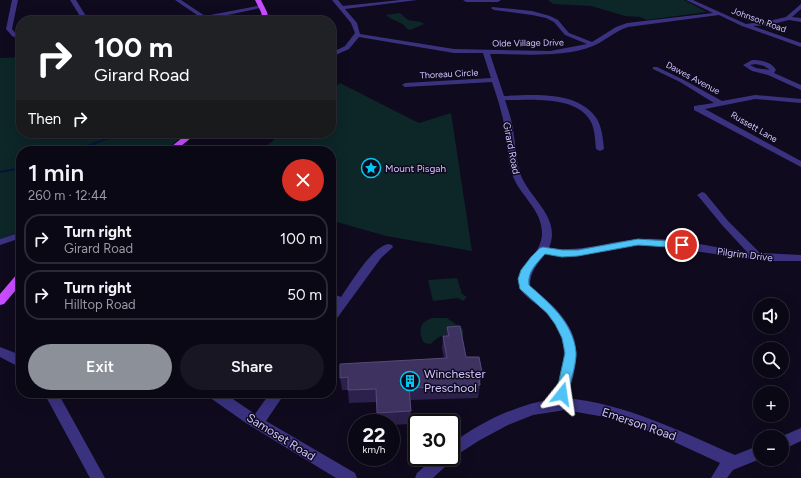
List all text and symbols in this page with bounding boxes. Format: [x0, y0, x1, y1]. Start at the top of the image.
street label: Johnson Road [730, 5, 788, 34]
text: 100 m [94, 30, 173, 64]
icon: right [28, 32, 80, 84]
street label: Olde Village Drive [492, 36, 564, 49]
street label: Dawes Avenue [664, 59, 722, 96]
text: Girard Road [94, 64, 190, 86]
street label: Thoreau Circle [420, 66, 478, 81]
icon: right [69, 108, 91, 130]
street label: Russett Lane [729, 109, 780, 144]
text: Then [28, 110, 61, 128]
street label: Girard Road [500, 121, 523, 176]
place icon: Mount Pisgah [360, 157, 382, 179]
text: 1 min [28, 158, 84, 187]
button: close [282, 159, 324, 201]
place label: Mount Pisgah [385, 162, 446, 175]
text: 260 m · 12:44 [28, 188, 107, 203]
text: Turn right [64, 223, 132, 241]
icon: right [30, 228, 52, 250]
pin [665, 228, 699, 262]
text: 100 m [280, 230, 322, 248]
icon: arrive [671, 234, 693, 256]
text: Girard Road [64, 241, 133, 256]
street label: Pilgrim Drive [716, 245, 774, 264]
text: Turn right [64, 279, 132, 297]
icon: right [30, 284, 52, 306]
text: 50 m [287, 286, 322, 304]
text: Hilltop Road [64, 297, 136, 312]
map controls [753, 298, 789, 466]
button: sound [753, 298, 789, 334]
button: search [753, 342, 789, 378]
button: Exit [28, 344, 172, 390]
button: Share [180, 344, 324, 390]
place label: Winchester Preschool [424, 367, 485, 395]
building icon: Winchester Preschool [399, 370, 421, 392]
position arrow [541, 373, 583, 415]
button: + [753, 386, 789, 422]
street label: Emerson Road [600, 405, 678, 443]
street label: Samoset Road [244, 410, 318, 464]
speed limit sign: 30 [408, 414, 460, 466]
text: 22 [362, 423, 386, 447]
button: − [753, 430, 789, 466]
text: km/h [363, 443, 385, 456]

